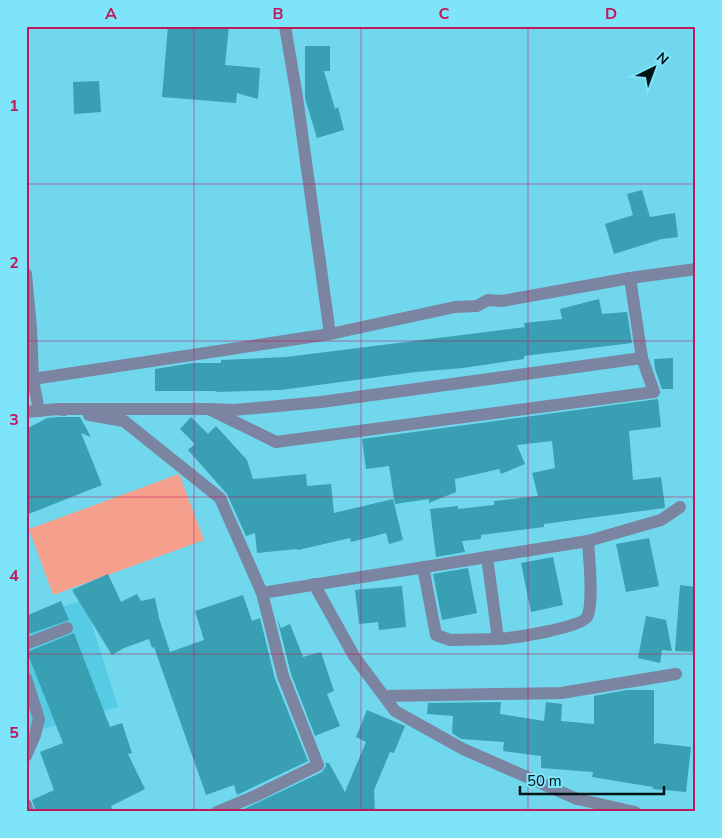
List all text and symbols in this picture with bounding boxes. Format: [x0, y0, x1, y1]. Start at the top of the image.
text: A [105, 3, 117, 25]
text: B [272, 3, 284, 25]
text: C [439, 3, 450, 25]
text: D [605, 3, 617, 25]
north arrow [630, 42, 680, 92]
text: N [652, 48, 673, 69]
text: 1 [9, 95, 19, 117]
text: 2 [9, 252, 19, 274]
text: 3 [9, 409, 19, 431]
text: 4 [9, 565, 19, 587]
text: 5 [9, 722, 19, 744]
scale bar [520, 763, 663, 795]
text: 50 m [527, 771, 562, 791]

